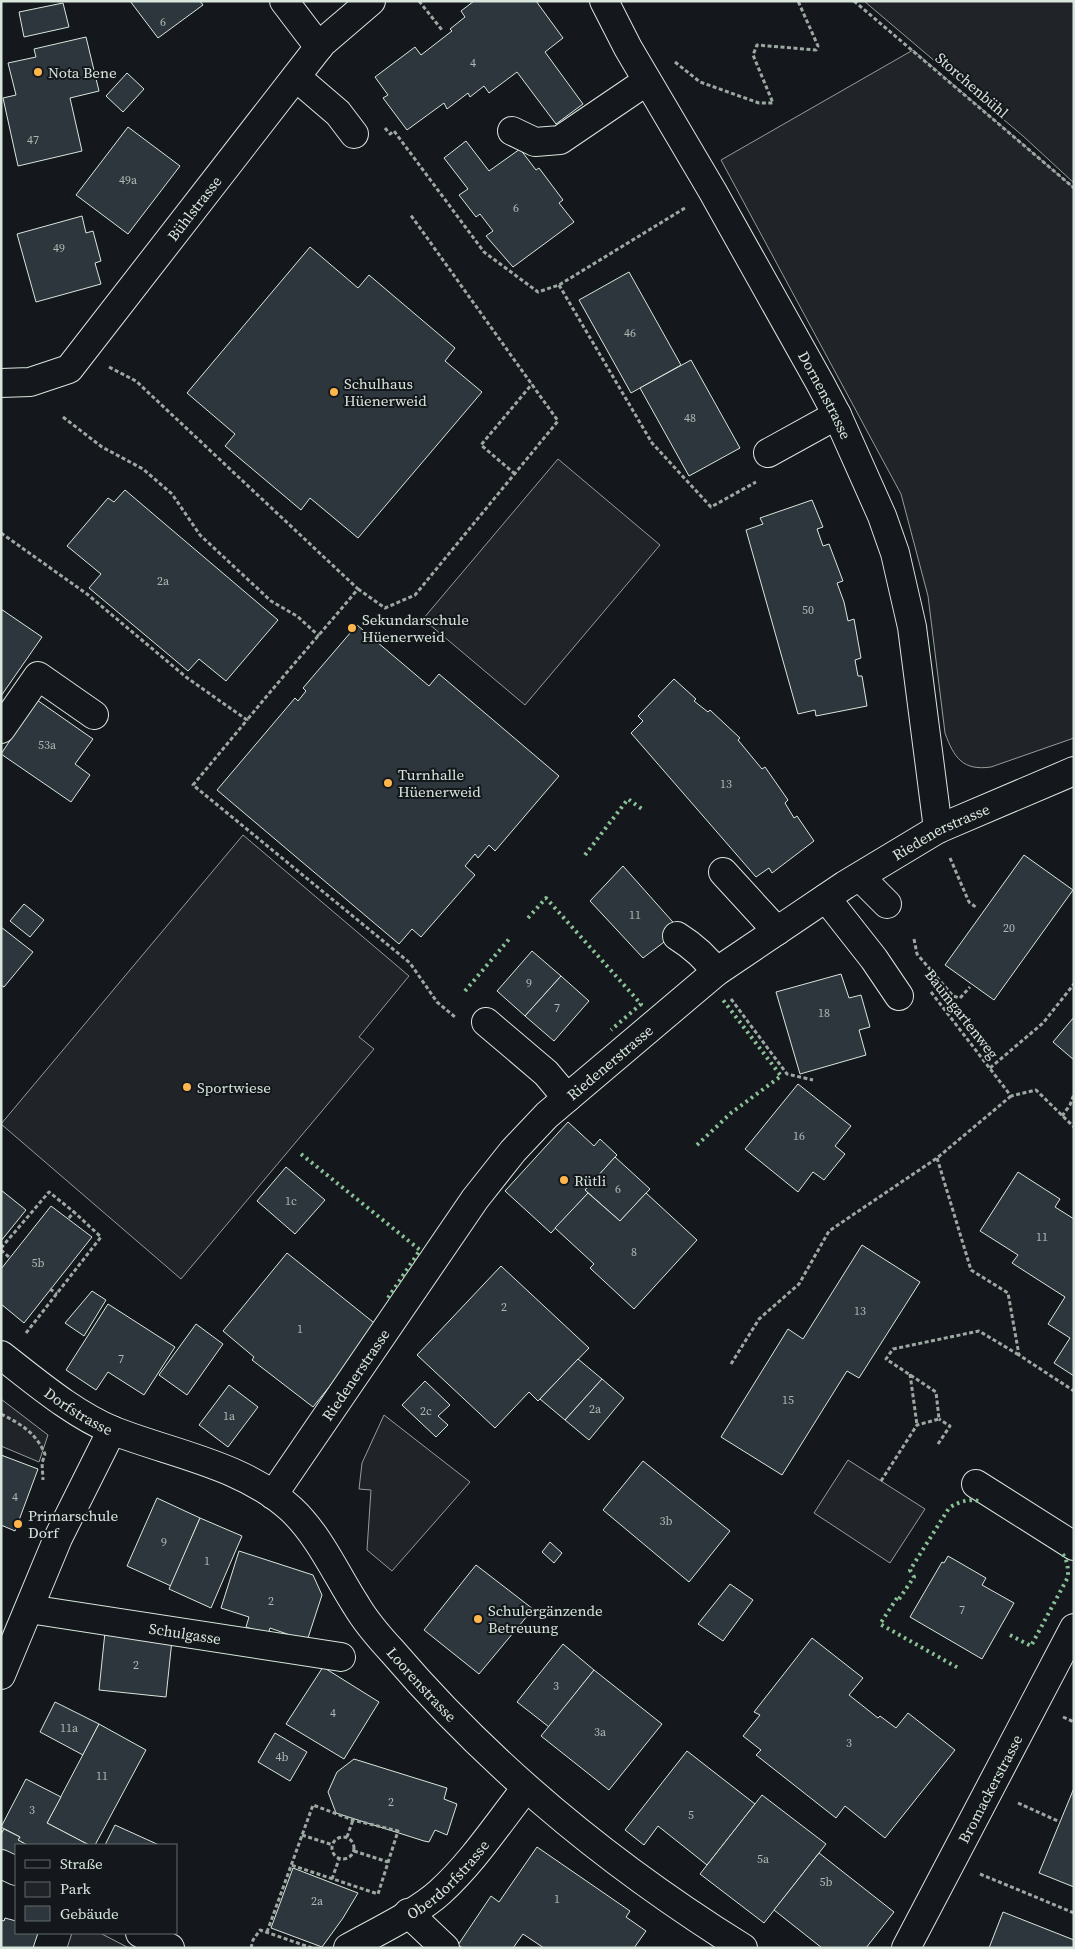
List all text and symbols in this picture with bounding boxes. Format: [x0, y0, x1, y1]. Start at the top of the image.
house number: 6 [160, 14, 166, 30]
street label: Storchenbühl [931, 47, 1013, 123]
house number: 4 [470, 55, 476, 71]
place label: Nota Bene [48, 62, 117, 83]
marker: Nota Bene [32, 66, 44, 78]
house number: 47 [27, 132, 39, 148]
street label: Bühlstrasse [162, 171, 226, 245]
house number: 49a [119, 172, 138, 188]
house number: 6 [513, 200, 519, 216]
house number: 49 [53, 240, 65, 256]
house number: 46 [624, 325, 636, 341]
street label: Dornenstrasse [794, 347, 857, 443]
place label: Schulhaus Hüenerweid [344, 373, 427, 411]
marker: Schulhaus Hüenerweid [328, 386, 340, 398]
house number: 48 [684, 410, 696, 426]
house number: 2a [157, 573, 170, 589]
house number: 50 [802, 602, 814, 618]
place label: Sekundarschule Hüenerweid [362, 609, 469, 647]
marker: Sekundarschule Hüenerweid [346, 622, 358, 634]
house number: 53a [38, 737, 57, 753]
place label: Turnhalle Hüenerweid [398, 764, 481, 802]
house number: 13 [720, 776, 732, 792]
marker: Turnhalle Hüenerweid [382, 777, 394, 789]
street label: Riedenerstrasse [888, 798, 993, 865]
house number: 11 [629, 907, 641, 923]
house number: 20 [1003, 920, 1015, 936]
street label: Baumgartenweg [920, 965, 1004, 1063]
house number: 9 [526, 975, 532, 991]
house number: 7 [554, 1000, 560, 1016]
house number: 18 [818, 1005, 830, 1021]
street label: Riedenerstrasse [562, 1019, 657, 1105]
place label: Sportwiese [197, 1077, 271, 1098]
marker: Sportwiese [181, 1081, 193, 1093]
house number: 16 [793, 1128, 805, 1144]
place label: Rütli [574, 1170, 606, 1191]
marker: Rütli [558, 1174, 570, 1186]
house number: 6 [615, 1181, 621, 1197]
house number: 1c [285, 1193, 297, 1209]
house number: 11 [1036, 1229, 1048, 1245]
house number: 8 [631, 1244, 637, 1260]
house number: 5b [32, 1255, 45, 1271]
house number: 2 [501, 1299, 507, 1315]
house number: 13 [854, 1303, 866, 1319]
house number: 1 [297, 1321, 303, 1337]
street label: Riedenerstrasse [316, 1324, 394, 1424]
house number: 7 [118, 1351, 124, 1367]
street label: Dorfstrasse [40, 1382, 116, 1440]
house number: 15 [782, 1392, 794, 1408]
house number: 2a [589, 1401, 602, 1417]
house number: 2c [420, 1403, 432, 1419]
house number: 1a [223, 1408, 236, 1424]
house number: 4 [12, 1489, 18, 1505]
place label: Primarschule Dorf [28, 1505, 119, 1543]
house number: 3b [660, 1513, 673, 1529]
marker: Primarschule Dorf [12, 1518, 24, 1530]
house number: 9 [161, 1534, 167, 1550]
house number: 1 [204, 1553, 210, 1569]
house number: 2 [268, 1593, 274, 1609]
place label: Schulergänzende Betreuung [488, 1600, 603, 1638]
house number: 7 [959, 1602, 965, 1618]
marker: Schulergänzende Betreuung [472, 1613, 484, 1625]
street label: Schulgasse [148, 1617, 223, 1649]
street label: Loorenstrasse [382, 1642, 462, 1726]
house number: 2 [133, 1657, 139, 1673]
house number: 3 [553, 1678, 559, 1694]
house number: 4 [330, 1705, 336, 1721]
house number: 11a [60, 1720, 79, 1736]
house number: 3a [594, 1724, 607, 1740]
street label: Bromackerstrasse [953, 1730, 1027, 1847]
house number: 3 [846, 1735, 852, 1751]
house number: 4b [276, 1749, 289, 1765]
house number: 11 [96, 1768, 108, 1784]
house number: 2 [388, 1794, 394, 1810]
house number: 3 [29, 1802, 35, 1818]
house number: 5 [688, 1807, 694, 1823]
street label: Oberdorfstrasse [402, 1835, 494, 1924]
legend [15, 1844, 178, 1934]
house number: 5a [757, 1851, 770, 1867]
text: Straße [60, 1853, 103, 1874]
house number: 5b [820, 1874, 833, 1890]
text: Park [60, 1878, 92, 1899]
house number: 1 [554, 1891, 560, 1907]
house number: 2a [311, 1893, 324, 1909]
text: Gebäude [60, 1903, 119, 1924]

